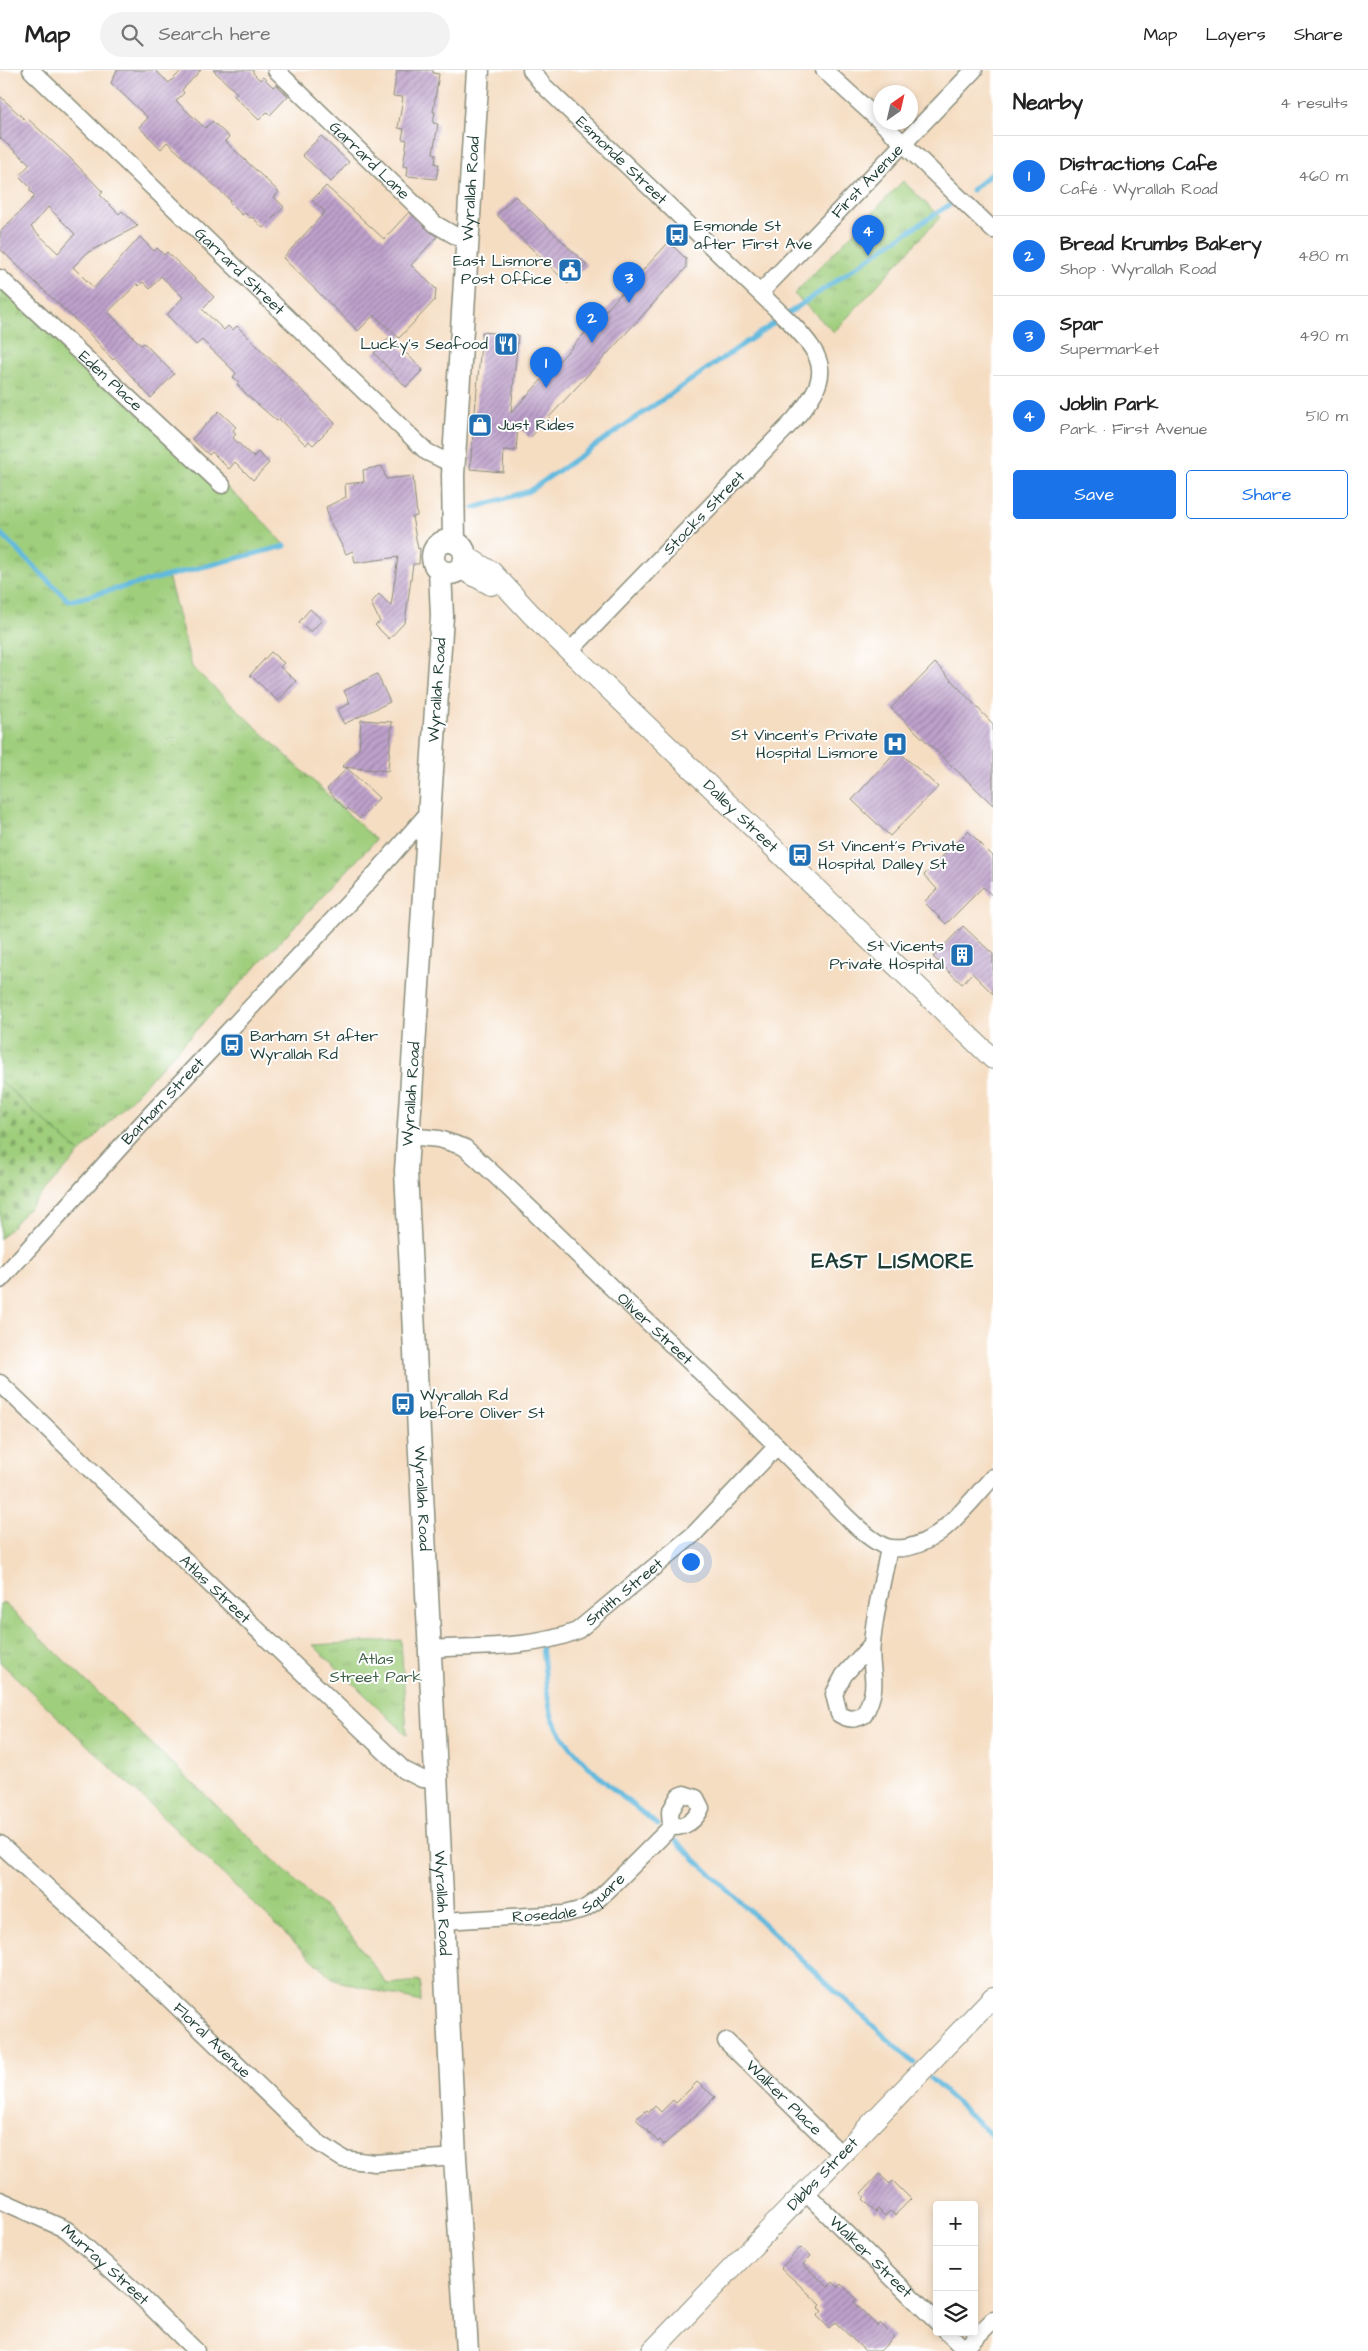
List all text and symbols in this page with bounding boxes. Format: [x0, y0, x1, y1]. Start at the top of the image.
search box [100, 12, 450, 57]
text: Map [25, 18, 70, 52]
icon: search [118, 21, 146, 49]
text: Search here [158, 21, 271, 48]
text: Map [1143, 22, 1177, 47]
text: Layers [1205, 22, 1266, 47]
text: Share [1294, 22, 1343, 47]
north arrow [873, 85, 918, 130]
text: Nearby [1013, 88, 1083, 117]
text: 4 results [1280, 92, 1348, 114]
street label: Esmonde Street [571, 111, 673, 210]
street label: Garrard Lane [324, 116, 415, 205]
street label: Wyrallah Road [456, 135, 485, 242]
street label: First Avenue [826, 139, 908, 223]
text: Distractions Cafe [1060, 151, 1217, 178]
text: 1 [1028, 165, 1030, 187]
text: 460 m [1298, 165, 1348, 187]
text: Café · Wyrallah Road [1060, 178, 1218, 200]
place label: Esmonde St after First Ave [694, 215, 813, 255]
pin: 4 [852, 215, 884, 256]
bus stop icon: Esmonde St after First Ave [664, 222, 690, 248]
street label: Garrard Street [190, 223, 290, 321]
text: Bread Krumbs Bakery [1060, 231, 1262, 258]
text: 2 [1024, 245, 1034, 267]
text: 480 m [1298, 245, 1348, 267]
place label: East Lismore Post Office [453, 250, 552, 290]
public building icon: East Lismore Post Office [557, 257, 583, 283]
text: Shop · Wyrallah Road [1060, 258, 1216, 280]
pin: 3 [613, 262, 645, 303]
pin: 2 [576, 302, 608, 343]
text: Spar [1060, 311, 1103, 338]
text: 3 [1025, 325, 1033, 347]
text: 490 m [1299, 325, 1348, 347]
restaurant icon: Lucky's Seafood [493, 331, 519, 357]
place label: Lucky's Seafood [360, 333, 488, 356]
text: Supermarket [1060, 338, 1159, 360]
street label: Eden Place [74, 346, 148, 417]
pin: 1 [530, 347, 562, 388]
text: Joblin Park [1060, 391, 1158, 418]
text: 4 [1024, 405, 1034, 427]
text: 510 m [1306, 405, 1348, 427]
shop icon: Just Rides [467, 412, 493, 438]
place label: Just Rides [498, 414, 574, 436]
text: Park · First Avenue [1060, 418, 1207, 440]
street label: Stocks Street [658, 466, 750, 560]
button: Save [1013, 470, 1176, 519]
button: Share [1186, 470, 1348, 519]
street label: Wyrallah Road [422, 637, 453, 743]
place label: St Vincent's Private Hospital Lismore [731, 724, 878, 764]
hospital icon: St Vincent's Private Hospital Lismore [882, 731, 908, 757]
street label: Dalley Street [698, 775, 784, 858]
place label: St Vincent's Private Hospital, Dalley St [818, 835, 965, 876]
bus stop icon: St Vincent's Private Hospital, Dalley St [787, 842, 813, 868]
place label: St Vicents Private Hospital [829, 935, 944, 975]
building icon: St Vicents Private Hospital [949, 942, 975, 968]
place label: Barham St after Wyrallah Rd [250, 1025, 378, 1066]
bus stop icon: Barham St after Wyrallah Rd [219, 1032, 245, 1058]
street label: Wyrallah Road [396, 1041, 427, 1147]
street label: Barham Street [116, 1052, 210, 1150]
district label: EAST LISMORE [812, 1247, 974, 1276]
street label: Oliver Street [612, 1287, 698, 1371]
place label: Wyrallah Rd before Oliver St [420, 1384, 545, 1424]
bus stop icon: Wyrallah Rd before Oliver St [390, 1391, 416, 1417]
street label: Wyrallah Road [408, 1445, 436, 1551]
your location [678, 1549, 704, 1575]
street label: Atlas Street [175, 1550, 256, 1629]
street label: Smith Street [580, 1553, 668, 1631]
park label: Atlas Street Park [330, 1648, 423, 1688]
street label: Wyrallah Road [429, 1850, 456, 1956]
street label: Rosedale Square [512, 1868, 630, 1928]
street label: Floral Avenue [168, 1998, 256, 2083]
street label: Walker Place [741, 2055, 827, 2141]
street label: Dibbs Street [782, 2132, 864, 2216]
map controls [933, 2201, 978, 2336]
button: + [933, 2201, 978, 2246]
street label: Walker Street [824, 2211, 918, 2303]
street label: Murray Street [56, 2219, 155, 2311]
button: − [933, 2246, 978, 2291]
button: layers [933, 2291, 978, 2336]

